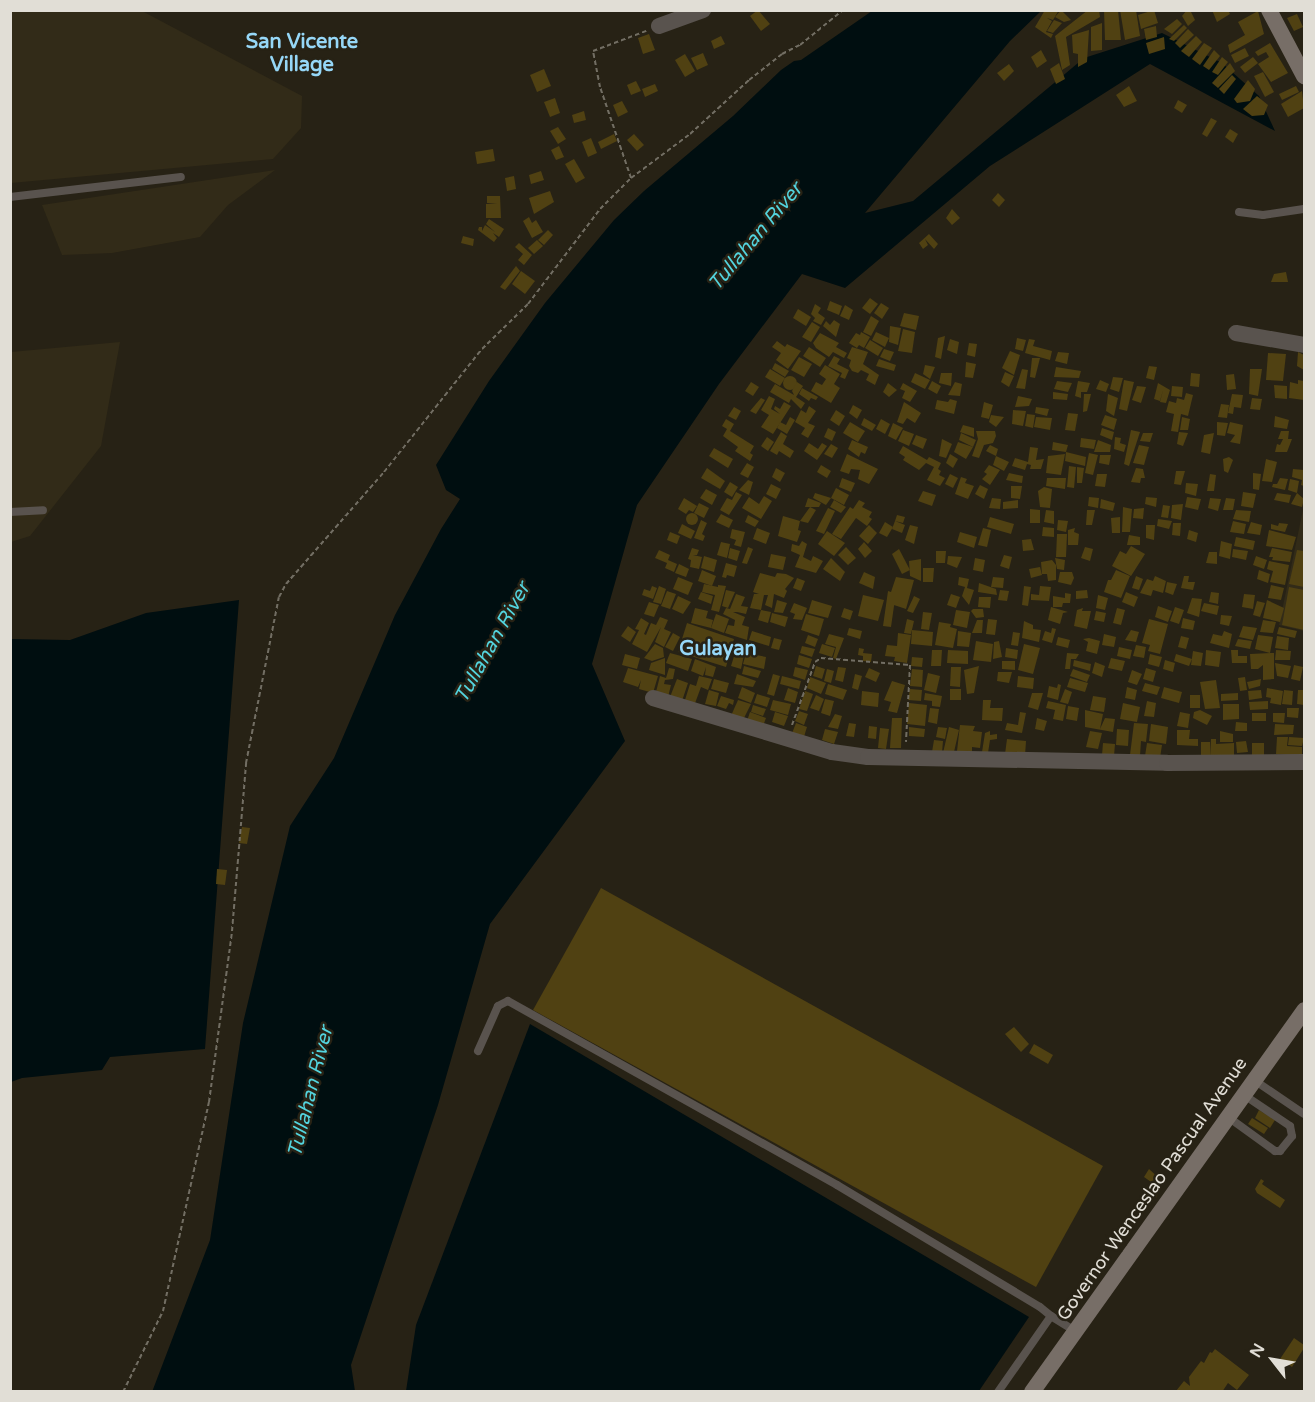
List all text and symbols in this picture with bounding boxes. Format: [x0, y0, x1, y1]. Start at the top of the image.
district label: San Vicente Village [246, 31, 358, 78]
water label: Tullahan River [704, 178, 808, 296]
water label: Tullahan River [450, 579, 536, 707]
district label: Gulayan [679, 637, 757, 661]
water label: Tullahan River [283, 1024, 339, 1160]
street label: Governor Wenceslao Pascual Avenue [1052, 1053, 1252, 1325]
north arrow [1243, 1330, 1303, 1390]
text: N [1246, 1340, 1269, 1361]

